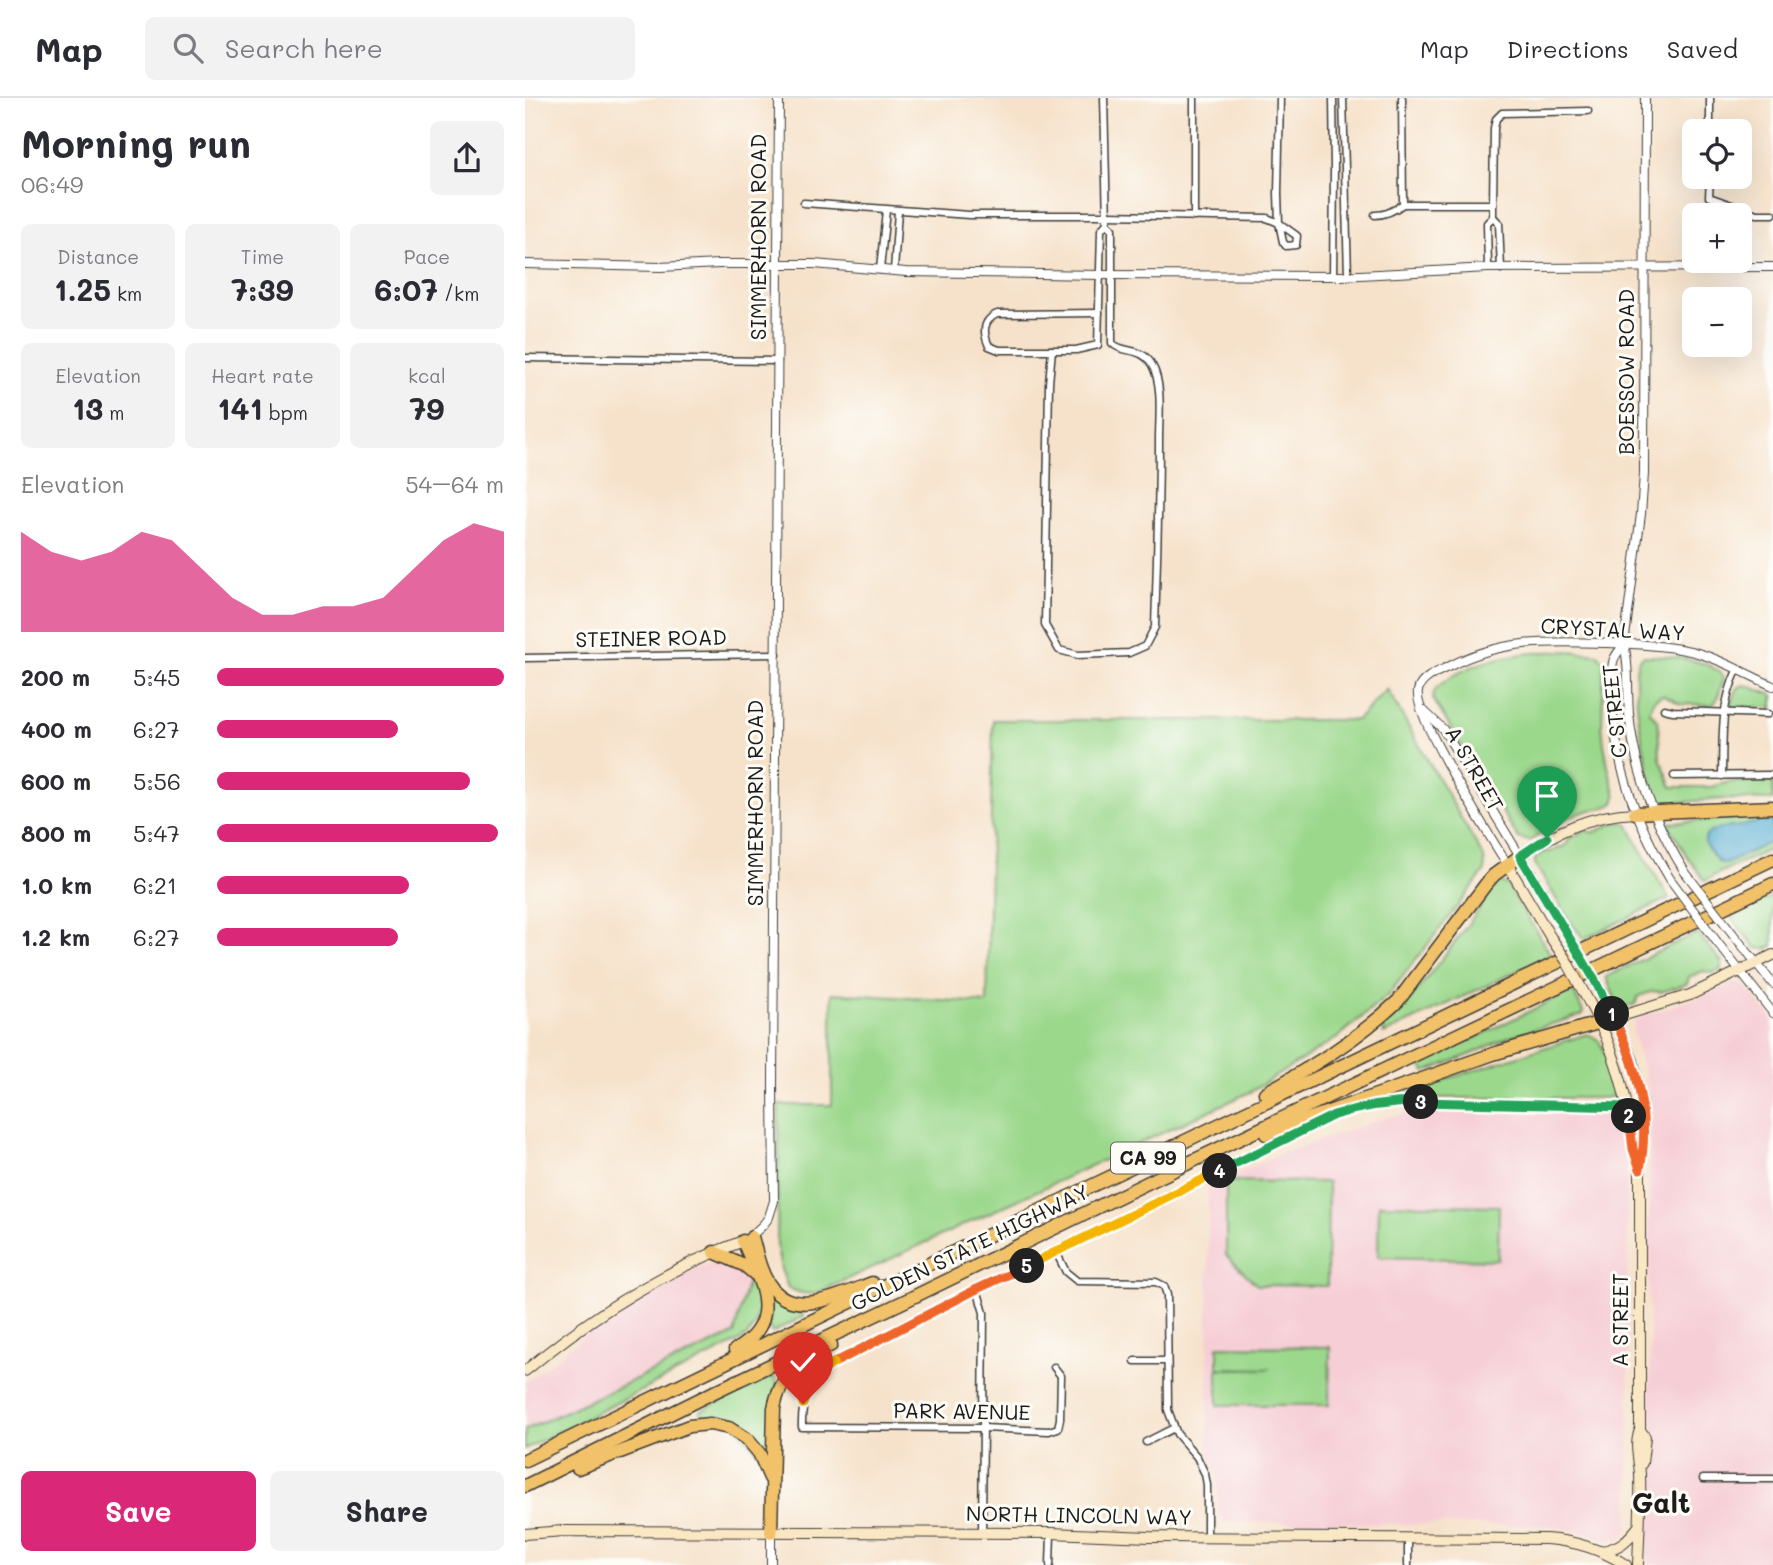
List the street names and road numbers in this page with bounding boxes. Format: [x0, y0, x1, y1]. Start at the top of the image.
street label: SIMMERHORN ROAD [744, 134, 771, 340]
street label: BOESSOW ROAD [1612, 289, 1639, 455]
street label: CRYSTAL WAY [1540, 611, 1686, 646]
street label: STEINER ROAD [575, 623, 727, 652]
street label: C STREET [1595, 663, 1632, 760]
street label: SIMMERHORN ROAD [741, 700, 768, 906]
street label: A STREET [1440, 721, 1510, 816]
road number: CA 99 [1111, 1142, 1185, 1174]
street label: GOLDEN STATE HIGHWAY [846, 1177, 1093, 1316]
street label: A STREET [1606, 1273, 1633, 1367]
street label: PARK AVENUE [893, 1396, 1031, 1425]
street label: NORTH LINCOLN WAY [966, 1499, 1192, 1530]

